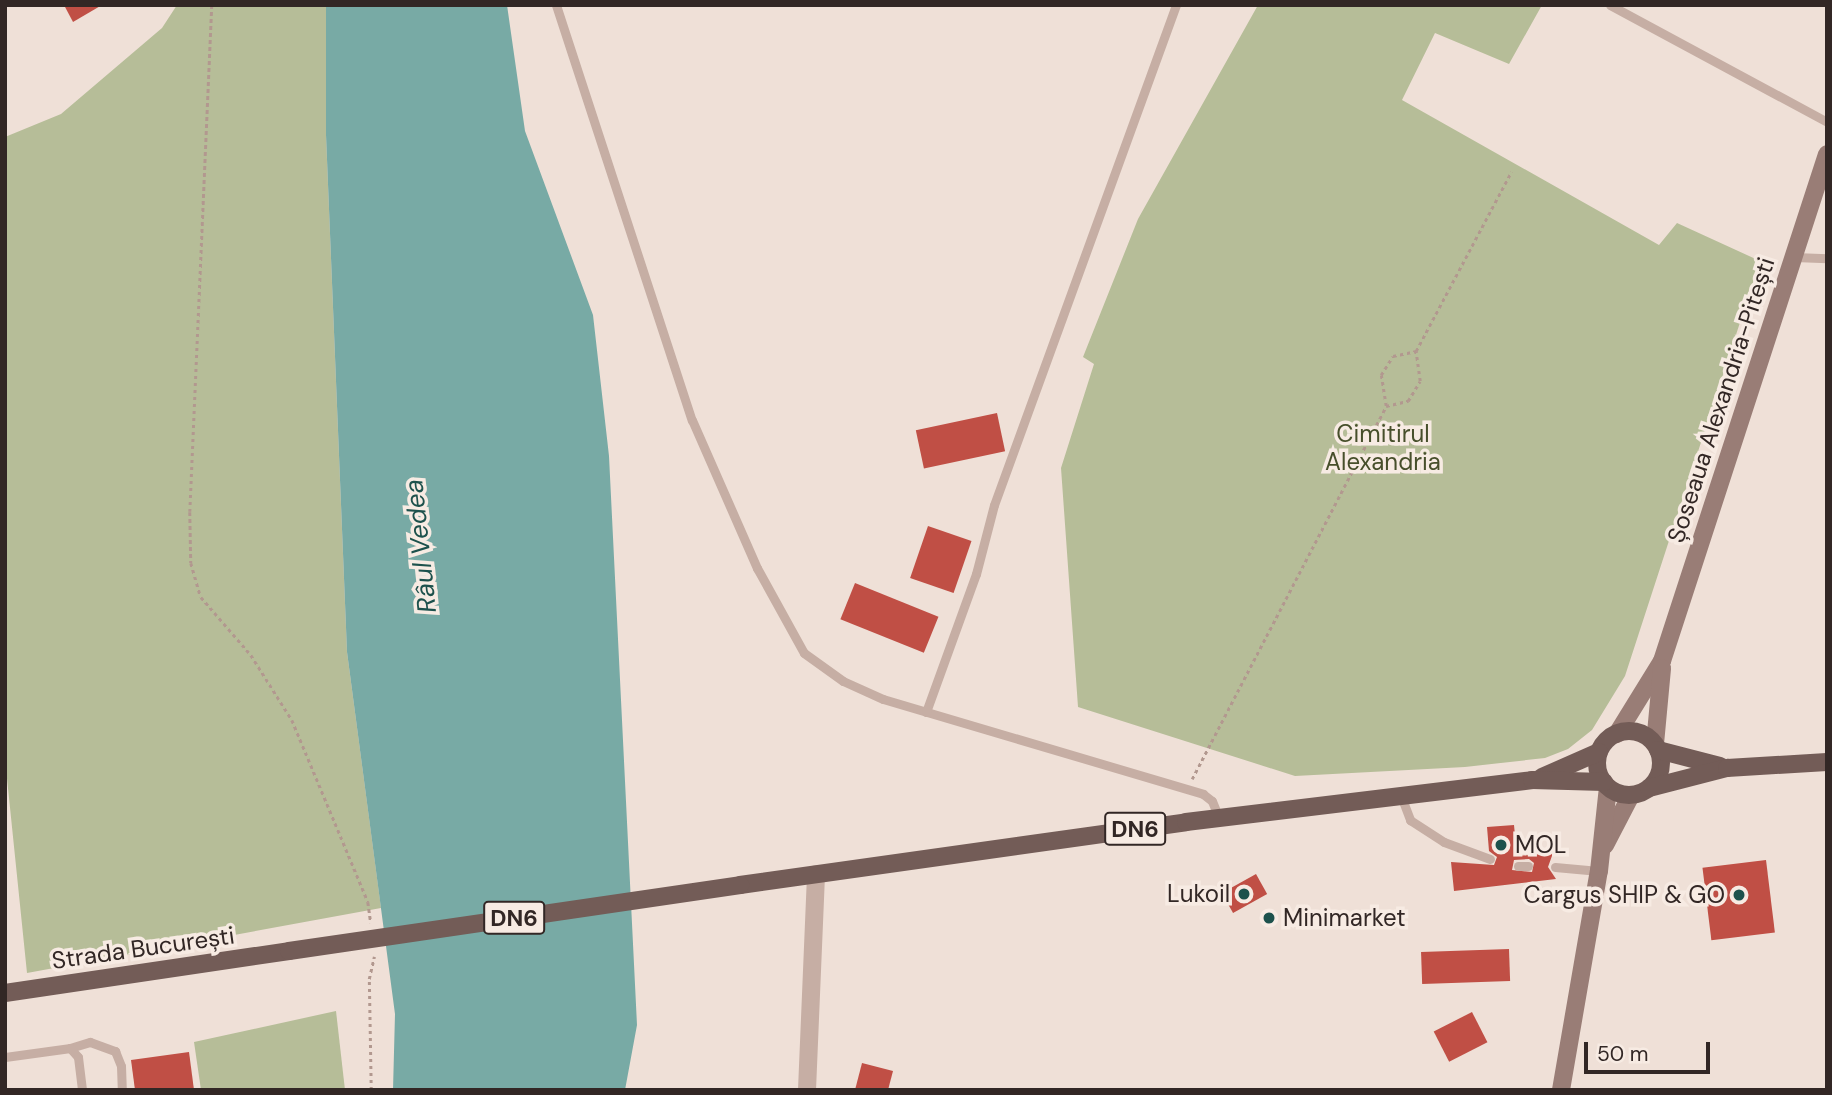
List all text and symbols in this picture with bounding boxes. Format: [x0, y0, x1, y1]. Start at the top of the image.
street label: Șoseaua Alexandria-Pitești [1661, 254, 1781, 546]
park label: Cimitirul Alexandria [1325, 420, 1441, 476]
water label: Râul Vedea [398, 478, 444, 614]
road number: DN6 [1104, 810, 1166, 848]
place label: MOL [1515, 831, 1566, 859]
marker: MOL [1493, 837, 1509, 853]
place label: Lukoil [1167, 880, 1230, 908]
place label: Cargus SHIP & GO [1524, 881, 1725, 909]
marker: Lukoil [1236, 886, 1252, 902]
marker: Cargus SHIP & GO [1731, 887, 1747, 903]
road number: DN6 [482, 898, 546, 937]
place label: Minimarket [1283, 904, 1406, 932]
marker: Minimarket [1261, 910, 1277, 926]
street label: Strada București [50, 921, 236, 975]
scale bar [1587, 1028, 1713, 1072]
text: 50 m [1597, 1040, 1648, 1068]

